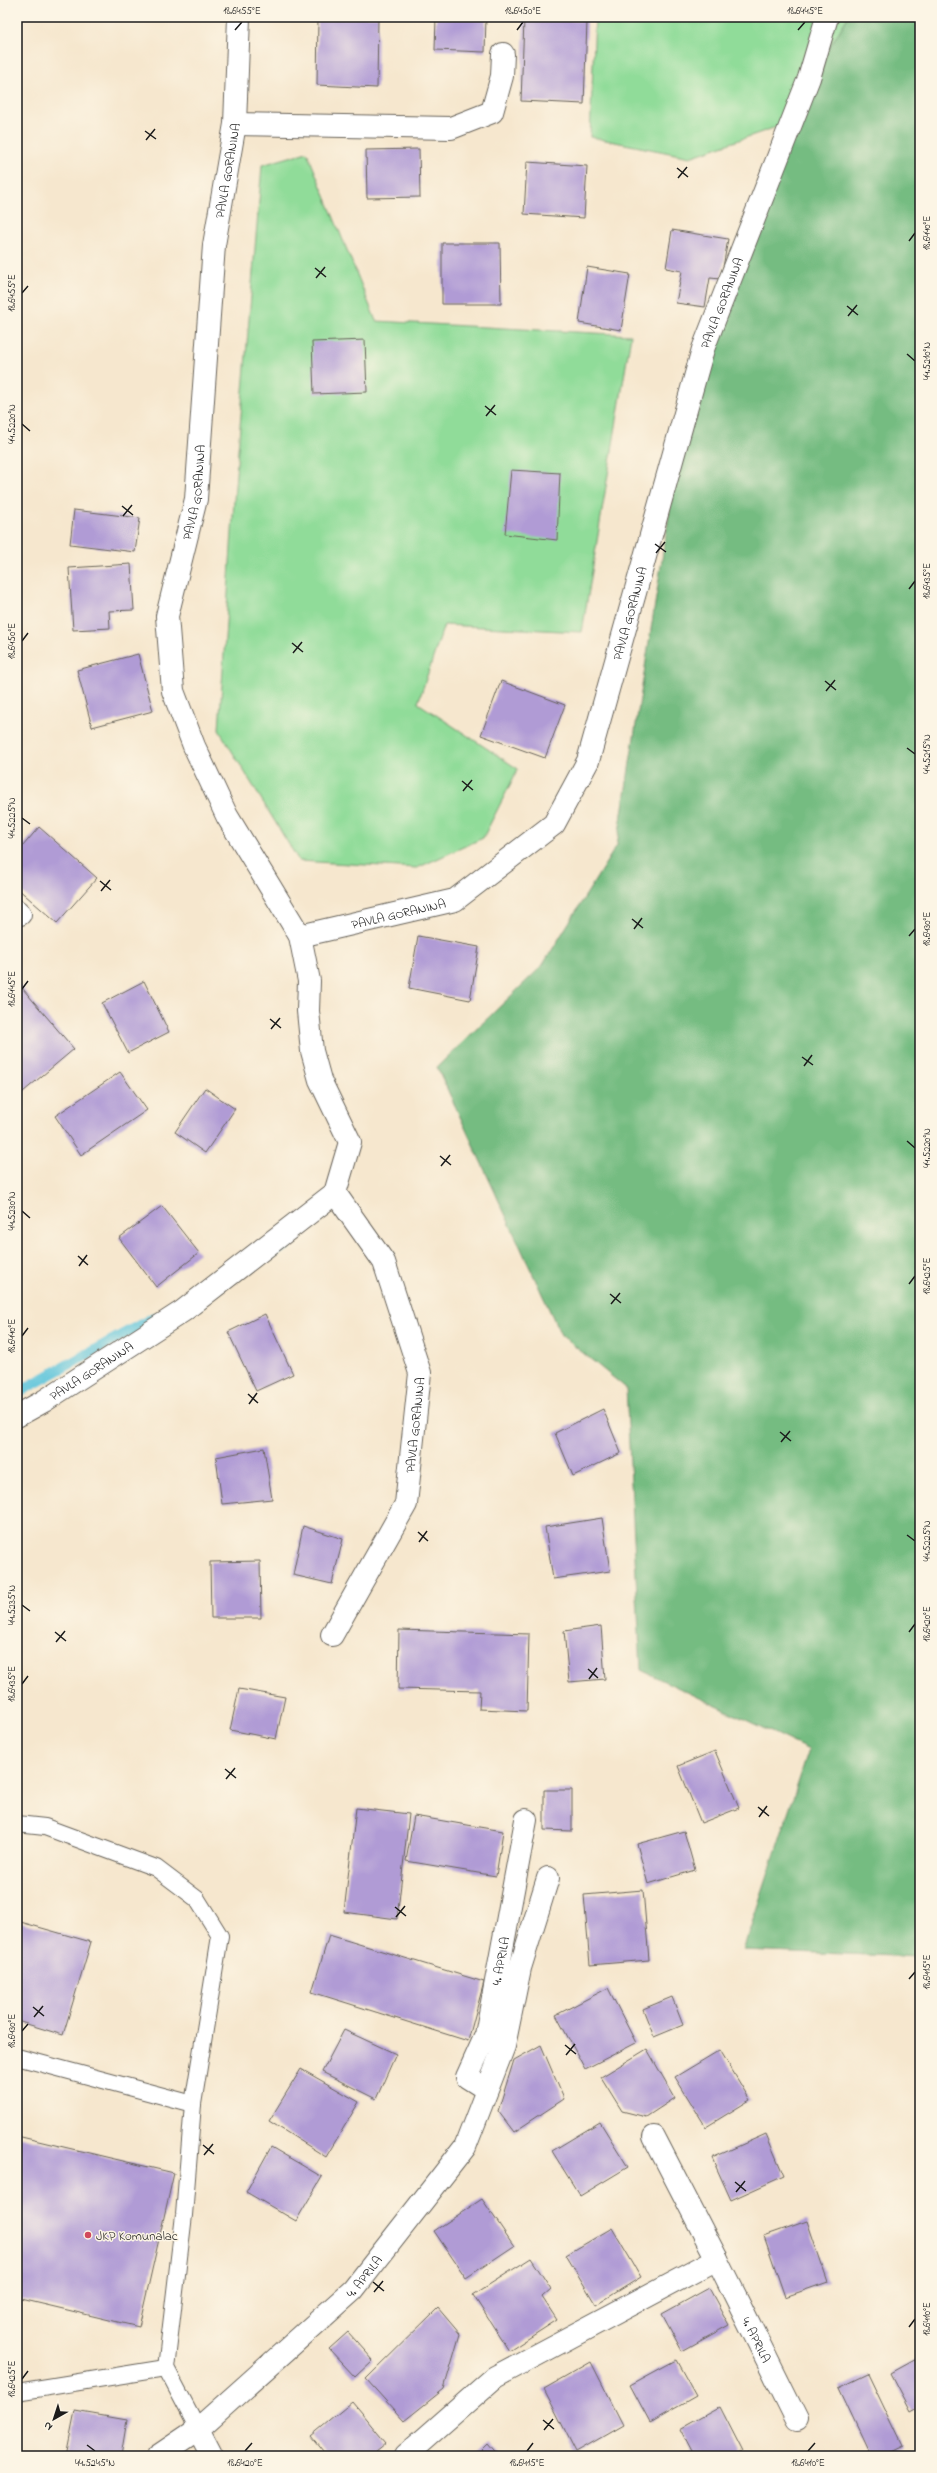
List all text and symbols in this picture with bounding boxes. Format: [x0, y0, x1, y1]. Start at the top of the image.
text: 18.6455°E [223, 4, 261, 19]
text: 18.6450°E [505, 4, 541, 19]
text: 18.6445°E [787, 4, 823, 19]
street label: PAVLA GORANINA [211, 122, 246, 220]
text: 18.6440°E [920, 216, 935, 250]
street label: PAVLA GORANINA [696, 255, 749, 352]
text: 18.6455°E [5, 274, 20, 312]
text: 44.5210°N [920, 342, 935, 380]
text: 44.5220°N [5, 404, 20, 444]
street label: PAVLA GORANINA [178, 444, 211, 542]
text: 18.6435°E [920, 563, 935, 599]
street label: PAVLA GORANINA [609, 565, 653, 663]
text: 18.6450°E [5, 623, 20, 659]
text: 44.5215°N [920, 734, 935, 774]
text: 44.5225°N [5, 797, 20, 839]
street label: PAVLA GORANINA [350, 894, 448, 935]
text: 18.6430°E [920, 912, 935, 946]
text: 18.6445°E [5, 971, 20, 1007]
text: 44.5220°N [920, 1128, 935, 1168]
text: 44.5230°N [5, 1191, 20, 1230]
text: 18.6425°E [920, 1258, 935, 1294]
text: 18.6440°E [5, 1319, 20, 1353]
street label: PAVLA GORANINA [46, 1338, 138, 1406]
street label: PAVLA GORANINA [401, 1376, 431, 1474]
text: 44.5225°N [920, 1520, 935, 1562]
text: 44.5235°N [5, 1585, 20, 1625]
text: 18.6420°E [920, 1606, 935, 1642]
text: 18.6435°E [5, 1666, 20, 1702]
street label: 4. APRILA [487, 1935, 515, 1987]
text: 18.6415°E [920, 1954, 935, 1990]
text: 18.6430°E [5, 2014, 20, 2048]
place label: JKP Komunalac [96, 2227, 178, 2246]
marker: JKP Komunalac [83, 2230, 93, 2240]
street label: 4. APRILA [342, 2252, 388, 2303]
text: 18.6410°E [920, 2302, 935, 2336]
street label: 4. APRILA [736, 2314, 775, 2366]
text: 18.6425°E [5, 2361, 20, 2397]
north arrow [34, 2399, 74, 2439]
text: N [40, 2417, 56, 2435]
text: 44.5245°N [75, 2456, 115, 2471]
text: 18.6420°E [227, 2456, 263, 2471]
text: 18.6415°E [509, 2456, 545, 2471]
text: 18.6410°E [791, 2456, 825, 2471]

